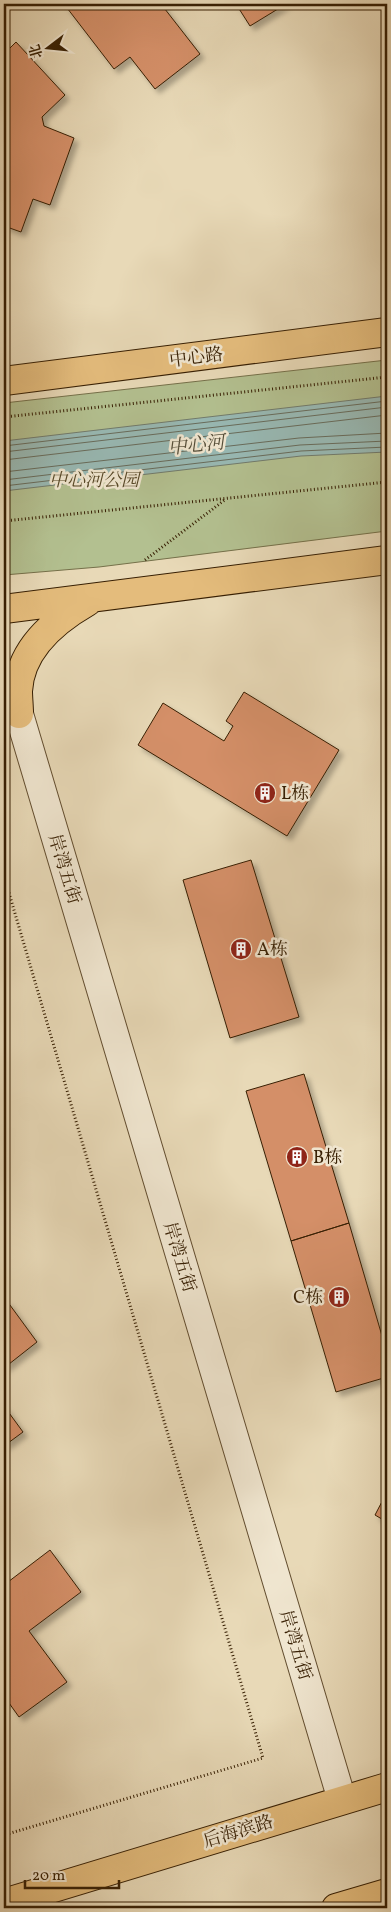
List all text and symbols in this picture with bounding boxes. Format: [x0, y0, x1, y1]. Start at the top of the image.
north arrow [22, 22, 72, 72]
text: 北 [26, 42, 48, 61]
street label: 中心路 [168, 343, 225, 374]
water label: 中心河 [166, 430, 229, 462]
park label: 中心河公园 [49, 469, 142, 494]
building icon: L栋 [253, 781, 277, 805]
place label: L栋 [281, 782, 309, 807]
street label: 岸湾五街 [41, 831, 86, 908]
building icon: A栋 [229, 937, 253, 961]
place label: A栋 [257, 938, 288, 963]
building icon: B栋 [285, 1145, 309, 1169]
place label: B栋 [313, 1146, 342, 1171]
street label: 岸湾五街 [156, 1219, 201, 1296]
building icon: C栋 [327, 1285, 351, 1309]
place label: C栋 [293, 1286, 323, 1311]
street label: 岸湾五街 [272, 1607, 317, 1684]
street label: 后海滨路 [200, 1810, 277, 1855]
scale bar [25, 1857, 119, 1889]
text: 20 m [32, 1866, 65, 1887]

